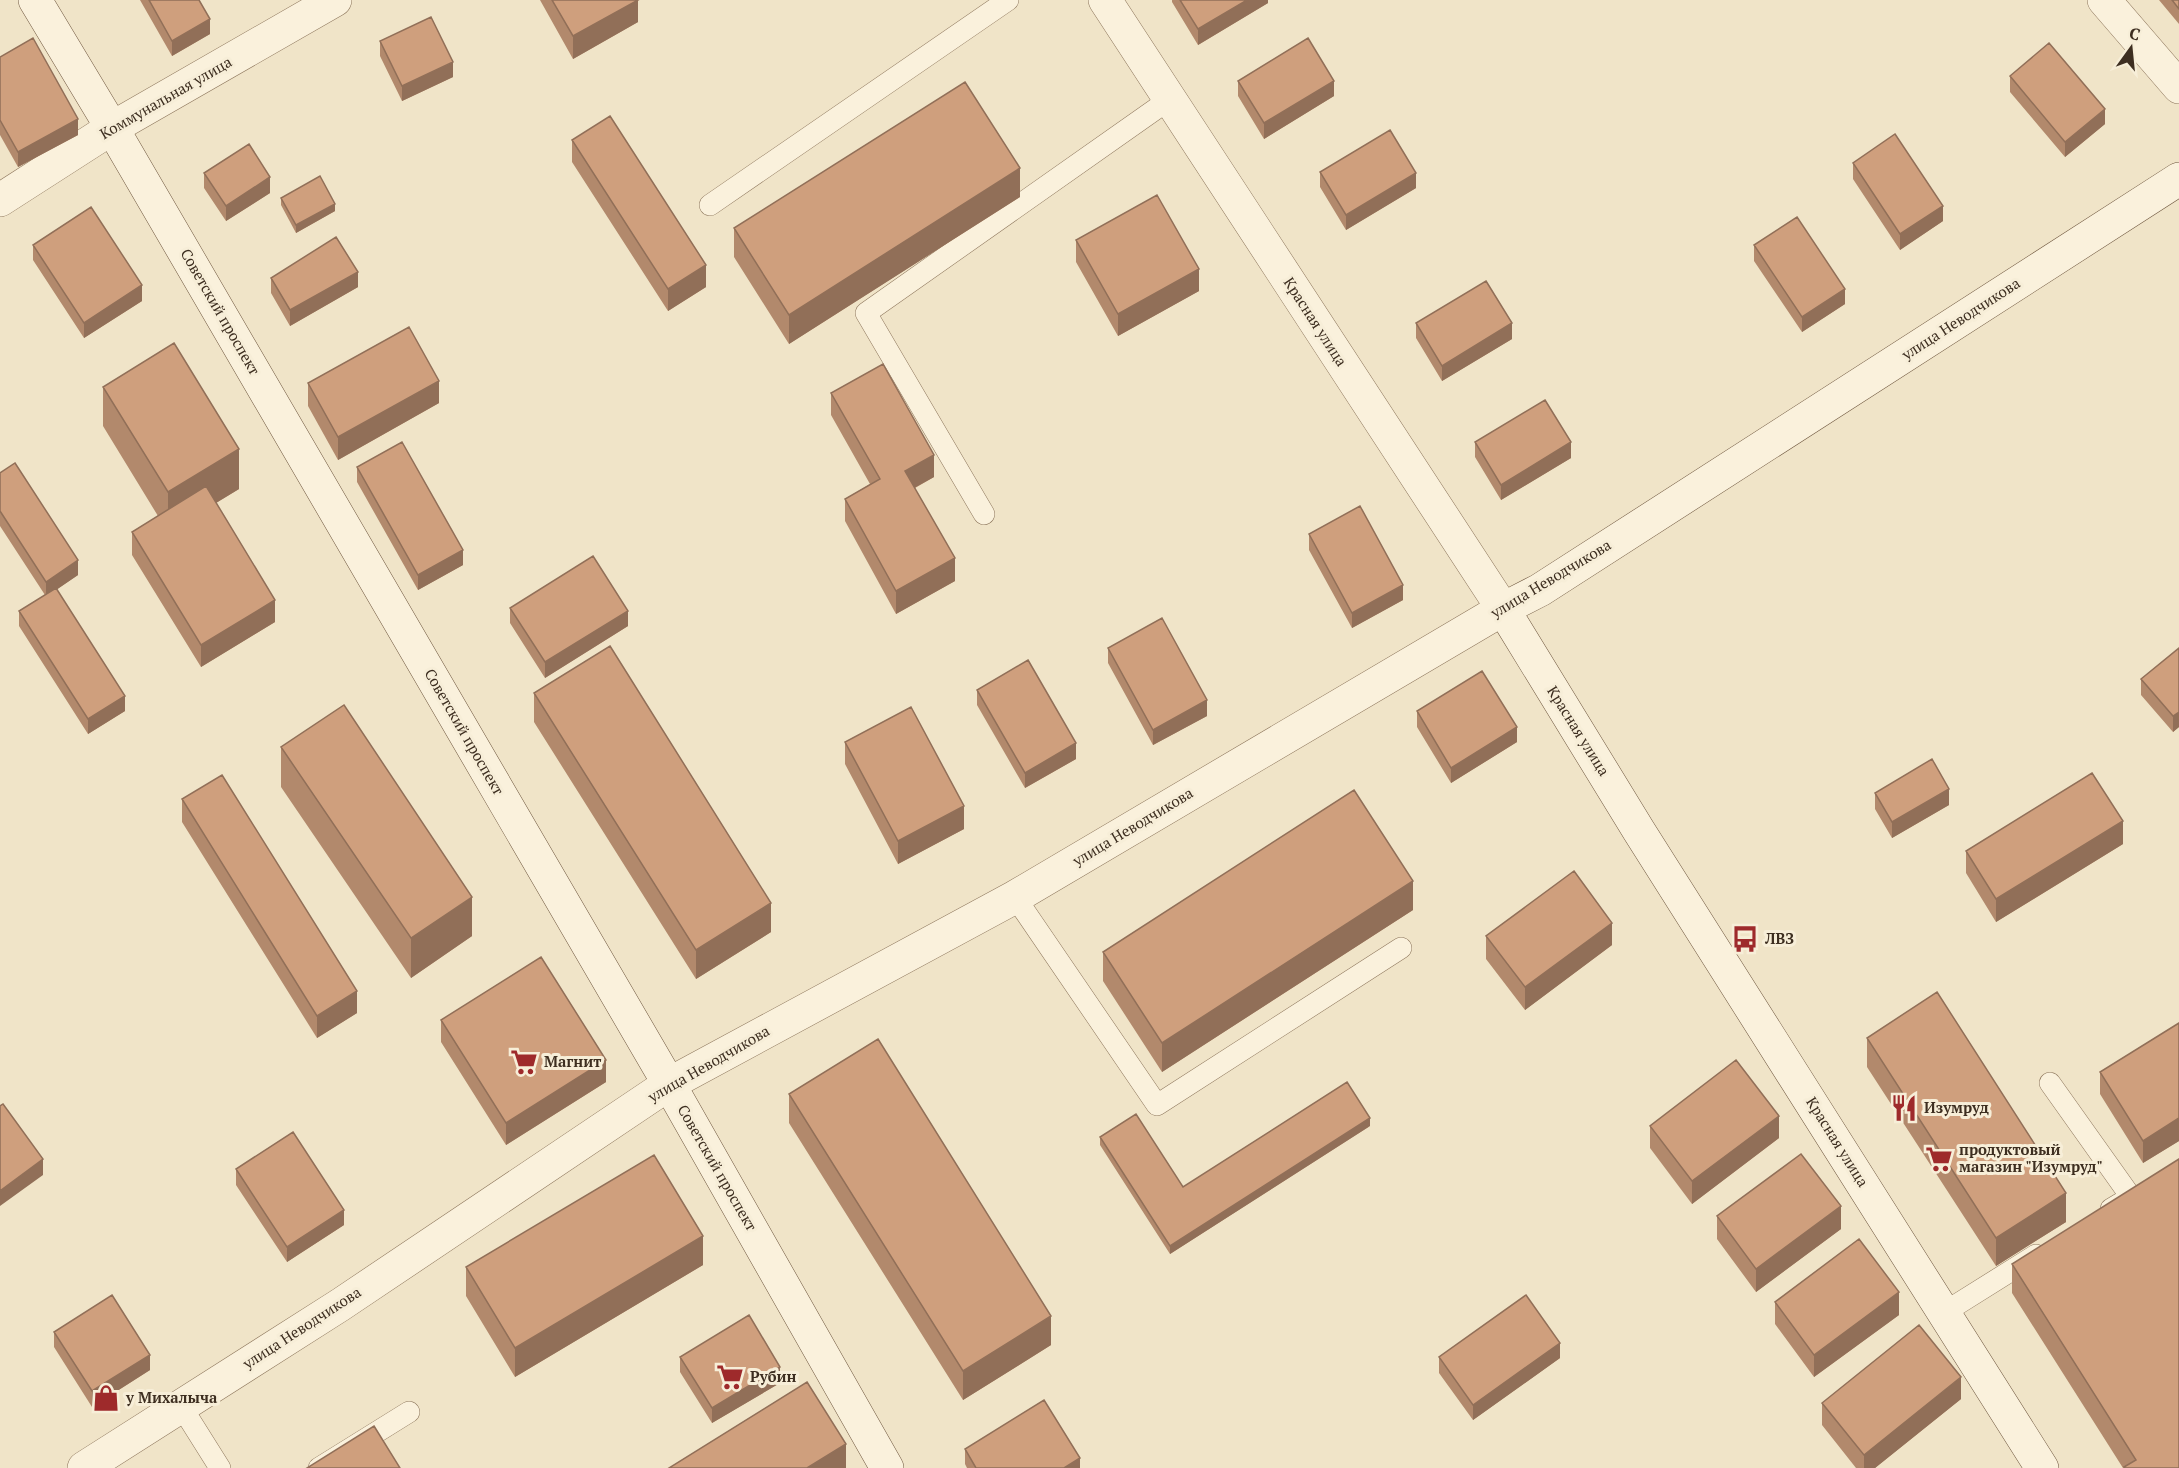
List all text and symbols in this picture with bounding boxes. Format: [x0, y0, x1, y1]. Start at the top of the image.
north arrow [2101, 18, 2161, 78]
text: С [2127, 22, 2143, 45]
street label: Коммунальная улица [96, 51, 235, 143]
street label: Советский проспект [177, 245, 265, 379]
street label: улица Неводчикова [1897, 272, 2024, 364]
street label: Красная улица [1280, 273, 1352, 370]
street label: улица Неводчикова [1486, 534, 1615, 623]
street label: Советский проспект [421, 665, 509, 799]
street label: Красная улица [1543, 682, 1615, 780]
street label: улица Неводчикова [1068, 782, 1197, 871]
bus stop icon: ЛВЗ [1730, 924, 1760, 954]
place label: ЛВЗ [1764, 928, 1794, 948]
street label: улица Неводчикова [643, 1020, 773, 1107]
supermarket icon: Магнит [509, 1047, 539, 1077]
place label: Магнит [544, 1051, 601, 1071]
street label: Красная улица [1802, 1093, 1874, 1191]
restaurant icon: Изумруд [1889, 1093, 1919, 1123]
place label: Изумруд [1924, 1097, 1989, 1117]
street label: Советский проспект [674, 1101, 762, 1235]
place label: продуктовый магазин "Изумруд" [1959, 1139, 2103, 1176]
supermarket icon: продуктовый магазин "Изумруд" [1924, 1144, 1954, 1174]
street label: улица Неводчикова [238, 1281, 365, 1373]
supermarket icon: Рубин [715, 1362, 745, 1392]
place label: Рубин [750, 1366, 796, 1386]
shop icon: у Михалыча [91, 1383, 121, 1413]
place label: у Михалыча [125, 1387, 218, 1407]

